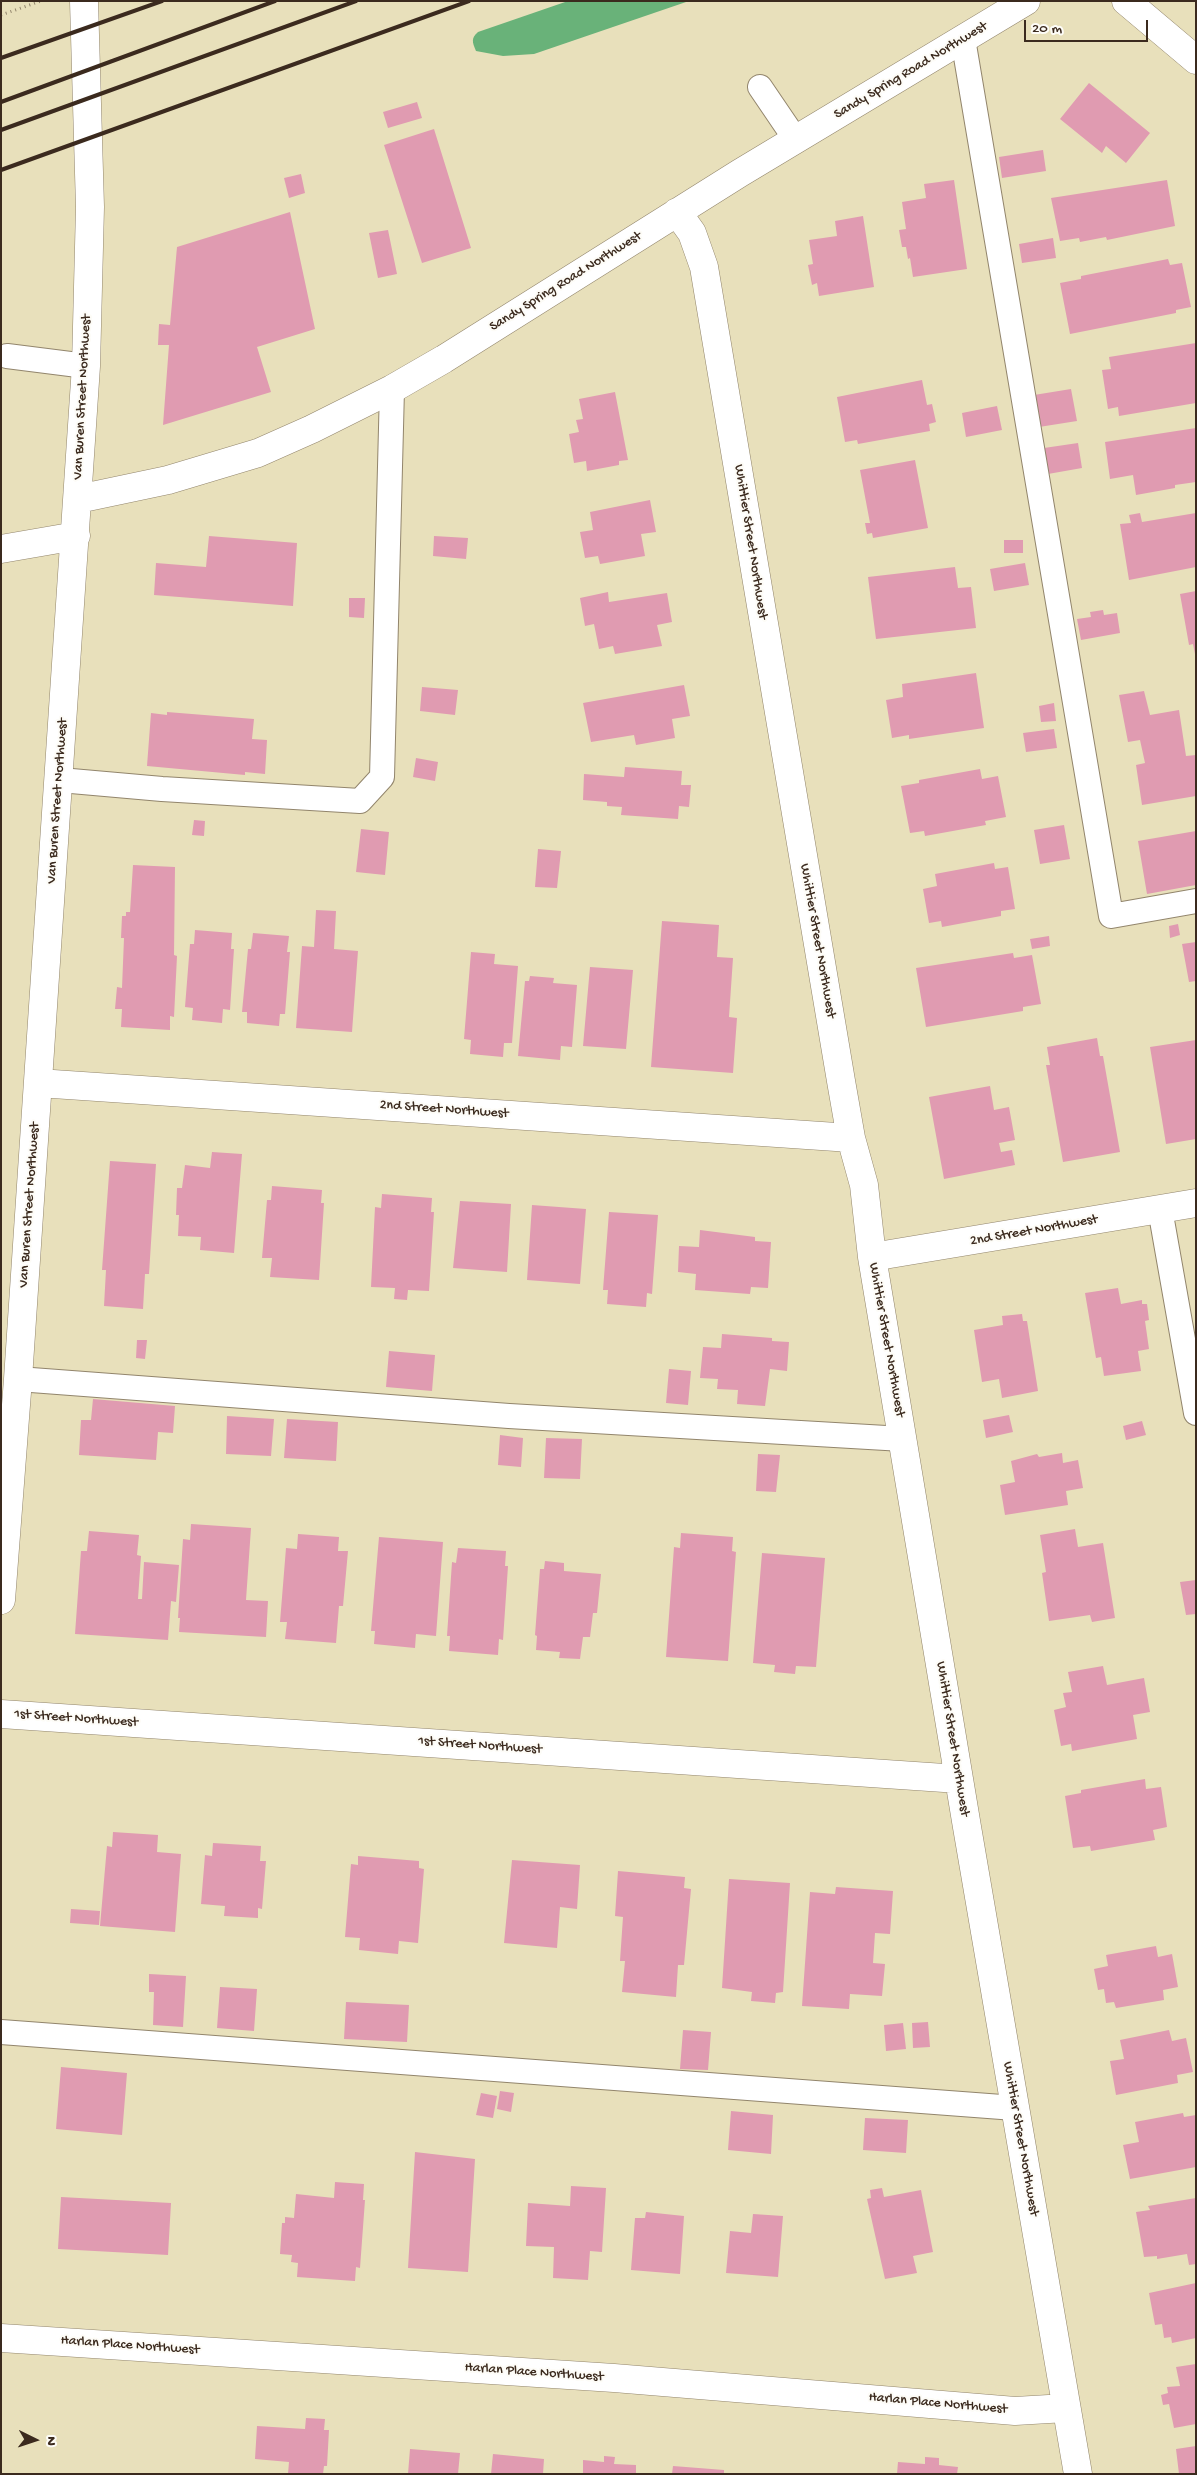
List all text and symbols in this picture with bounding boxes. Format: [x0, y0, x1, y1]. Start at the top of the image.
scale bar [1027, 10, 1151, 42]
street label: Sandy Spring Road Northwest [831, 18, 991, 124]
text: 20 m [1032, 20, 1062, 38]
street label: Sandy Spring Road Northwest [487, 228, 645, 336]
street label: Van Buren Street Northwest [70, 314, 96, 480]
street label: Whittier Street Northwest [729, 463, 771, 621]
street label: Van Buren Street Northwest [44, 718, 72, 884]
street label: Whittier Street Northwest [795, 862, 839, 1020]
street label: 2nd Street Northwest [379, 1097, 509, 1123]
street label: Van Buren Street Northwest [16, 1122, 44, 1288]
street label: 2nd Street Northwest [969, 1212, 1099, 1250]
street label: Whittier Street Northwest [864, 1261, 908, 1419]
street label: Whittier Street Northwest [931, 1660, 973, 1818]
street label: 1st Street Northwest [14, 1706, 138, 1732]
street label: 1st Street Northwest [418, 1733, 542, 1759]
street label: Whittier Street Northwest [998, 2060, 1042, 2218]
street label: Harlan Place Northwest [60, 2333, 200, 2359]
street label: Harlan Place Northwest [464, 2360, 604, 2386]
street label: Harlan Place Northwest [868, 2390, 1008, 2418]
north arrow [10, 2415, 60, 2465]
text: N [42, 2436, 59, 2446]

